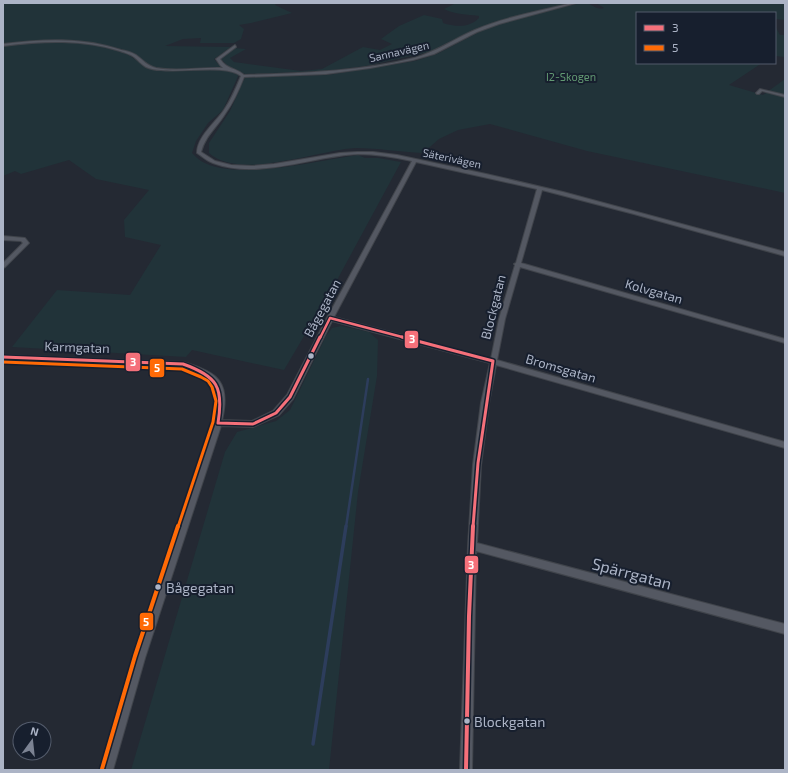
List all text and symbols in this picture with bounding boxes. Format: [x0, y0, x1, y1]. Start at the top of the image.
legend [636, 12, 776, 64]
text: 3 [672, 20, 679, 34]
street label: Sannavägen [368, 38, 430, 64]
text: 5 [672, 40, 678, 54]
park label: I2-Skogen [546, 70, 596, 83]
street label: Säterivägen [421, 145, 483, 171]
street label: Blockgatan [477, 273, 509, 341]
street label: Kolvgatan [623, 275, 685, 307]
street label: Bågegatan [300, 276, 344, 340]
line badge: 3 [404, 330, 419, 349]
text: 3 [409, 332, 415, 345]
street label: Karmgatan [44, 338, 110, 356]
street label: Bromsgatan [524, 350, 598, 386]
unlabelled marker [306, 351, 316, 361]
line badge: 3 [125, 352, 141, 372]
text: 3 [130, 355, 136, 368]
line badge: 5 [149, 358, 165, 378]
text: 5 [154, 361, 160, 374]
street label: Spärrgatan [590, 553, 674, 593]
line badge: 3 [464, 555, 479, 574]
text: 3 [468, 558, 474, 571]
place label: Bågegatan [166, 579, 234, 596]
marker: Bågegatan [153, 582, 163, 592]
line badge: 5 [139, 612, 154, 631]
text: 5 [143, 615, 149, 628]
place label: Blockgatan [474, 713, 545, 730]
marker: Blockgatan [462, 716, 472, 726]
north arrow [12, 721, 52, 761]
text: N [29, 724, 40, 738]

